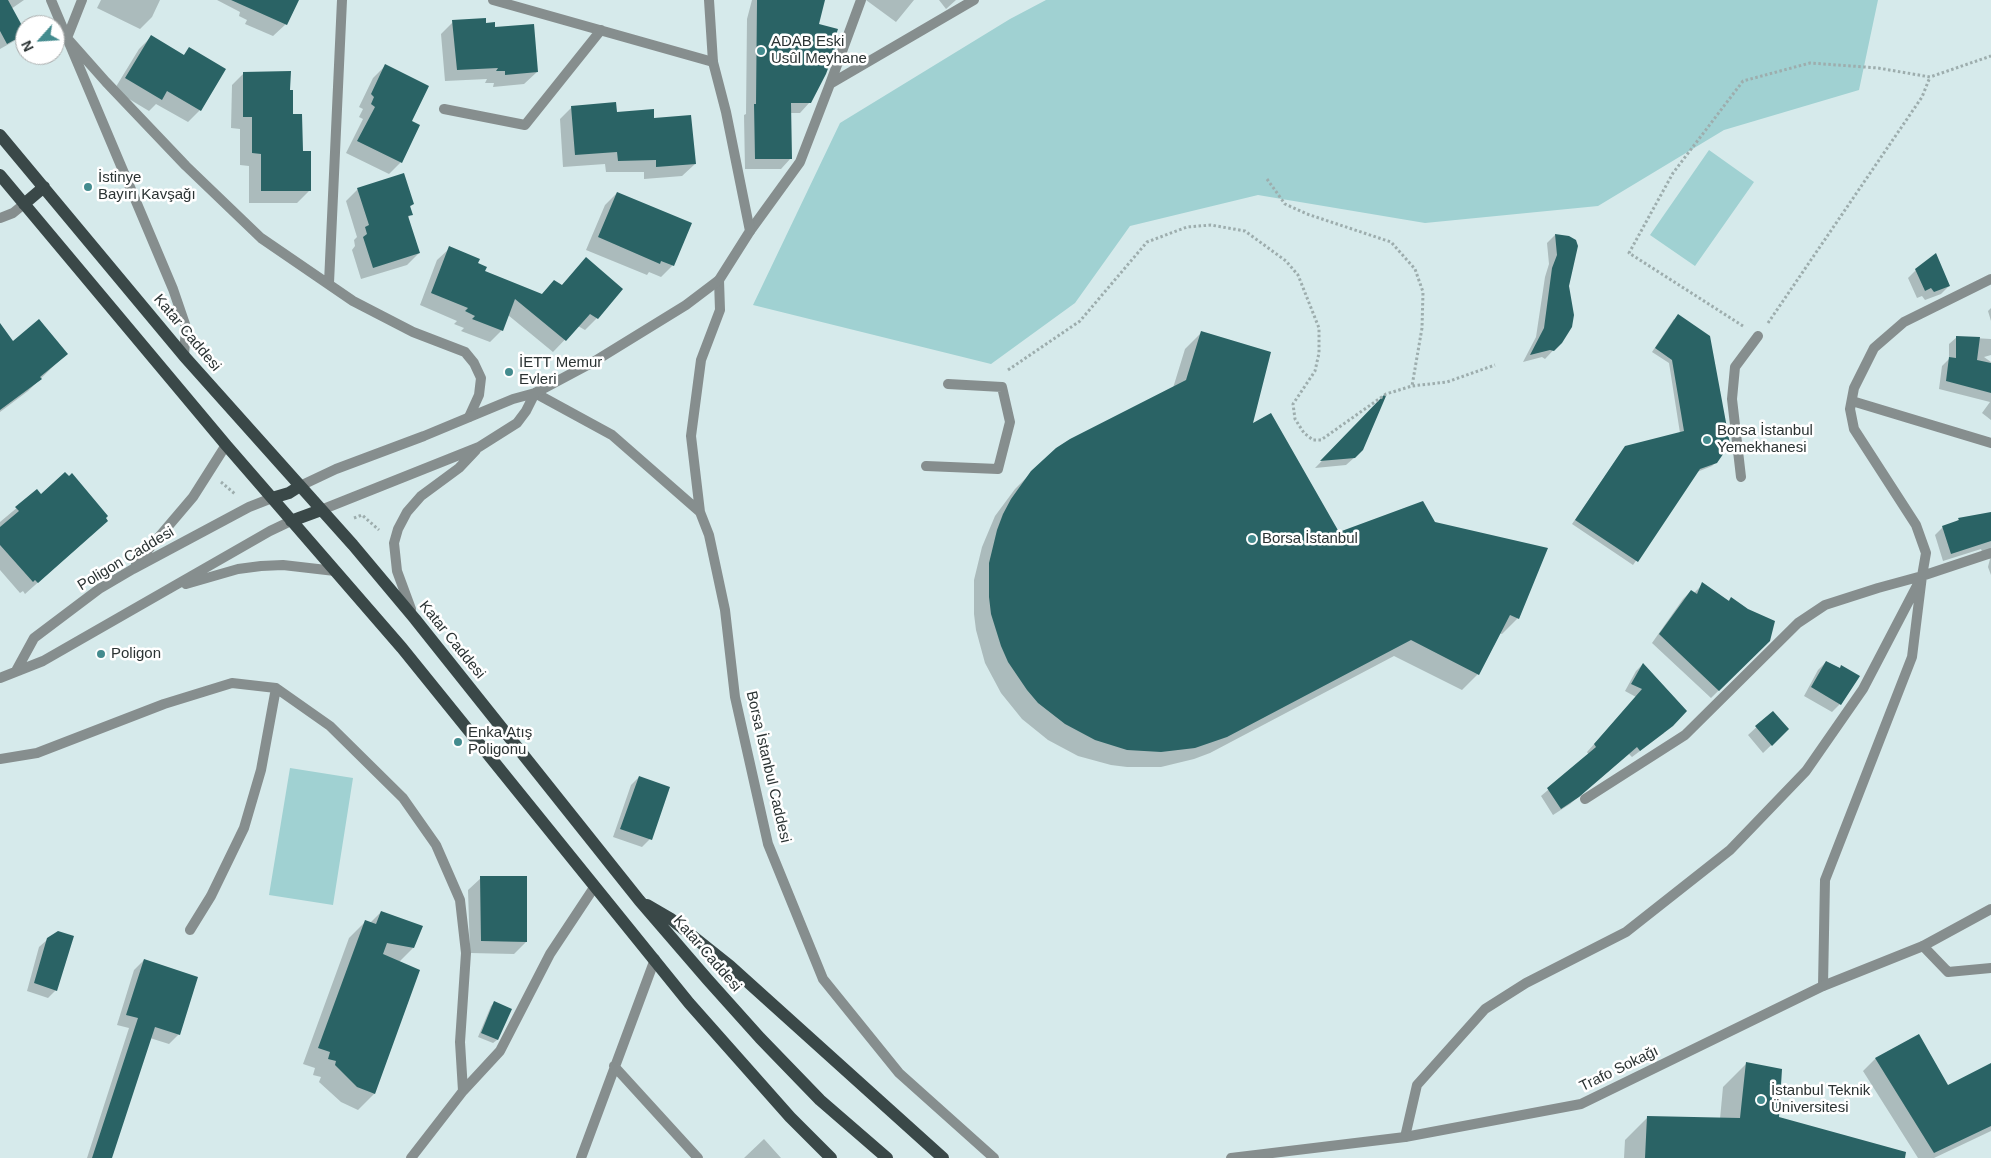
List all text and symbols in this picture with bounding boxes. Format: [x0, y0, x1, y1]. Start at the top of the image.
north arrow [15, 15, 65, 65]
place label: ADAB Eski Usûl Meyhane [771, 33, 867, 68]
text: N [18, 38, 37, 54]
marker: ADAB Eski Usûl Meyhane [755, 45, 767, 57]
place label: İstinye Bayırı Kavşağı [98, 169, 196, 204]
marker: İstinye Bayırı Kavşağı [82, 181, 94, 193]
street label: Katar Caddesi [150, 291, 224, 375]
place label: İETT Memur Evleri [519, 354, 602, 389]
marker: İETT Memur Evleri [503, 366, 515, 378]
place label: Borsa İstanbul Yemekhanesi [1717, 422, 1813, 457]
marker: Borsa İstanbul Yemekhanesi [1701, 434, 1713, 446]
street label: Poligon Caddesi [75, 523, 177, 595]
place label: Borsa İstanbul [1262, 530, 1358, 548]
marker: Borsa İstanbul [1246, 533, 1258, 545]
street label: Katar Caddesi [415, 597, 489, 683]
place label: Poligon [111, 645, 161, 663]
marker: Poligon [95, 648, 107, 660]
street label: Borsa İstanbul Caddesi [742, 689, 794, 845]
place label: Enka Atış Poligonu [468, 724, 532, 759]
marker: Enka Atış Poligonu [452, 736, 464, 748]
street label: Katar Caddesi [669, 912, 745, 996]
street label: Trafo Sokağı [1577, 1042, 1661, 1096]
place label: İstanbul Teknik Üniversitesi [1771, 1082, 1870, 1117]
marker: İstanbul Teknik Üniversitesi [1755, 1094, 1767, 1106]

